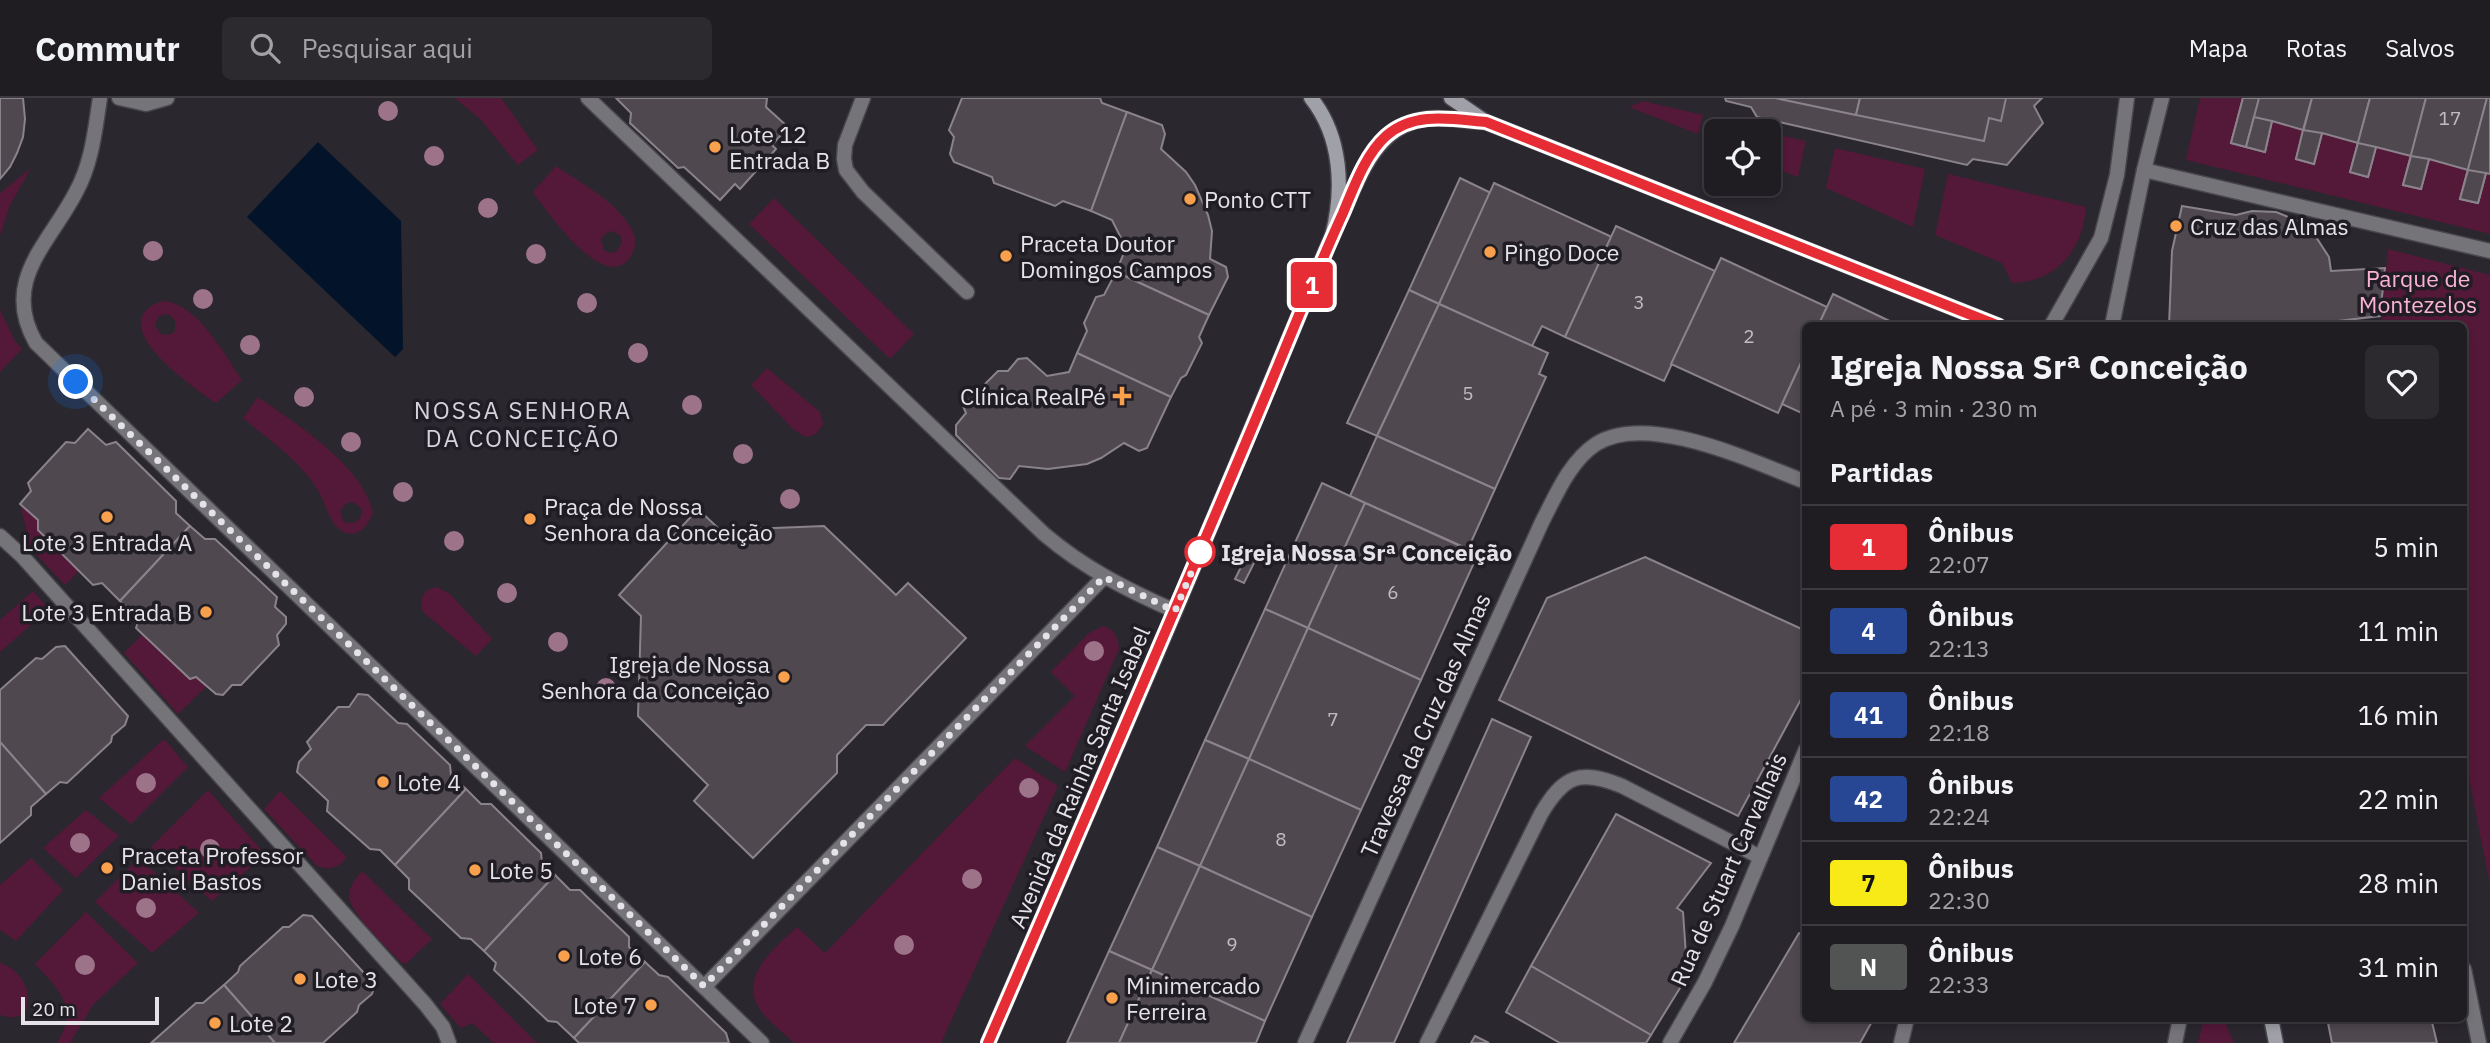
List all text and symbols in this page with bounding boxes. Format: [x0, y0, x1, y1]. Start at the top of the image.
search box [222, 17, 712, 80]
text: Commutr [35, 27, 180, 70]
icon: search [246, 29, 284, 67]
text: Pesquisar aqui [302, 31, 473, 65]
text: Mapa [2189, 32, 2248, 64]
text: Rotas [2286, 32, 2347, 64]
text: Salvos [2385, 32, 2455, 64]
house number: 17 [2439, 106, 2461, 130]
place label: Lote 12 Entrada B [729, 119, 830, 175]
map controls [1704, 119, 1781, 196]
button: locate [1704, 119, 1781, 196]
marker: Lote 12 Entrada B [707, 139, 723, 155]
place label: Ponto CTT [1204, 184, 1311, 214]
marker: Ponto CTT [1182, 191, 1198, 207]
place label: Cruz das Almas [2190, 211, 2349, 241]
marker: Cruz das Almas [2168, 218, 2184, 234]
place label: Praceta Doutor Domingos Campos [1020, 228, 1213, 284]
place label: Pingo Doce [1504, 237, 1619, 267]
marker: Pingo Doce [1482, 244, 1498, 260]
marker: Praceta Doutor Domingos Campos [998, 248, 1014, 264]
line badge: 1 [1289, 262, 1335, 308]
park label: Parque de Montezelos [2359, 263, 2477, 319]
text: 1 [1305, 269, 1319, 301]
house number: 3 [1633, 290, 1645, 314]
house number: 2 [1743, 324, 1755, 348]
text: Igreja Nossa Srª Conceição [1830, 345, 2248, 388]
button: heart [2365, 345, 2439, 419]
your location [58, 364, 93, 399]
place label: Clínica RealPé [960, 381, 1106, 411]
house number: 5 [1462, 381, 1474, 405]
marker: Clínica RealPé [1112, 386, 1132, 406]
text: A pé · 3 min · 230 m [1830, 393, 2038, 423]
district label: NOSSA SENHORA DA CONCEIÇÃO [414, 394, 632, 454]
text: Partidas [1830, 455, 1933, 489]
place label: Praça de Nossa Senhora da Conceição [544, 491, 773, 547]
marker: Lote 3 Entrada A [99, 509, 115, 525]
marker: Praça de Nossa Senhora da Conceição [522, 511, 538, 527]
text: Ônibus [1928, 515, 2014, 549]
place label: Lote 3 Entrada A [22, 527, 192, 557]
text: 5 min [2373, 530, 2439, 564]
text: 1 [1861, 531, 1876, 563]
marker: Igreja Nossa Srª Conceição [1185, 537, 1215, 567]
place label: Igreja Nossa Srª Conceição [1221, 537, 1512, 567]
text: 22:07 [1928, 549, 1990, 579]
house number: 6 [1387, 580, 1399, 604]
street label: Travessa da Cruz das Almas [1353, 588, 1497, 862]
place label: Lote 3 Entrada B [21, 597, 192, 627]
text: Ônibus [1928, 599, 2014, 633]
marker: Lote 3 Entrada B [198, 604, 214, 620]
text: 11 min [2358, 614, 2439, 648]
text: 4 [1861, 615, 1876, 647]
street label: Avenida da Rainha Santa Isabel [1002, 622, 1156, 932]
text: 22:13 [1928, 633, 1990, 663]
place label: Igreja de Nossa Senhora da Conceição [541, 649, 770, 705]
marker: Igreja de Nossa Senhora da Conceição [776, 669, 792, 685]
text: Ônibus [1928, 683, 2014, 717]
text: 16 min [2358, 698, 2439, 732]
text: 41 [1854, 699, 1883, 731]
house number: 7 [1327, 707, 1339, 731]
text: 22:18 [1928, 717, 1990, 747]
street label: Rua de Stuart Carvalhais [1663, 747, 1793, 991]
place label: Lote 4 [397, 767, 461, 797]
text: Ônibus [1928, 767, 2014, 801]
marker: Lote 4 [375, 774, 391, 790]
text: 22 min [2358, 782, 2439, 816]
text: 42 [1854, 783, 1883, 815]
text: 22:24 [1928, 801, 1990, 831]
house number: 8 [1275, 827, 1287, 851]
place label: Praceta Professor Daniel Bastos [121, 840, 304, 896]
text: Ônibus [1928, 851, 2014, 885]
place label: Lote 5 [489, 855, 553, 885]
marker: Praceta Professor Daniel Bastos [99, 860, 115, 876]
marker: Lote 5 [467, 862, 483, 878]
text: 28 min [2358, 866, 2439, 900]
text: 7 [1861, 867, 1876, 899]
text: 22:30 [1928, 885, 1990, 915]
house number: 9 [1226, 932, 1238, 956]
text: Ônibus [1928, 935, 2014, 969]
place label: Lote 6 [578, 941, 642, 971]
marker: Lote 6 [556, 948, 572, 964]
text: 31 min [2358, 950, 2439, 984]
text: N [1860, 951, 1877, 983]
place label: Lote 3 [314, 964, 378, 994]
text: 22:33 [1928, 969, 1990, 999]
place label: Minimercado Ferreira [1126, 970, 1260, 1026]
marker: Lote 3 [292, 971, 308, 987]
place label: Lote 7 [573, 990, 637, 1020]
marker: Minimercado Ferreira [1104, 990, 1120, 1006]
scale bar [21, 994, 159, 1026]
text: 20 m [32, 997, 76, 1021]
marker: Lote 7 [643, 997, 659, 1013]
place label: Lote 2 [229, 1008, 293, 1038]
marker: Lote 2 [207, 1015, 223, 1031]

